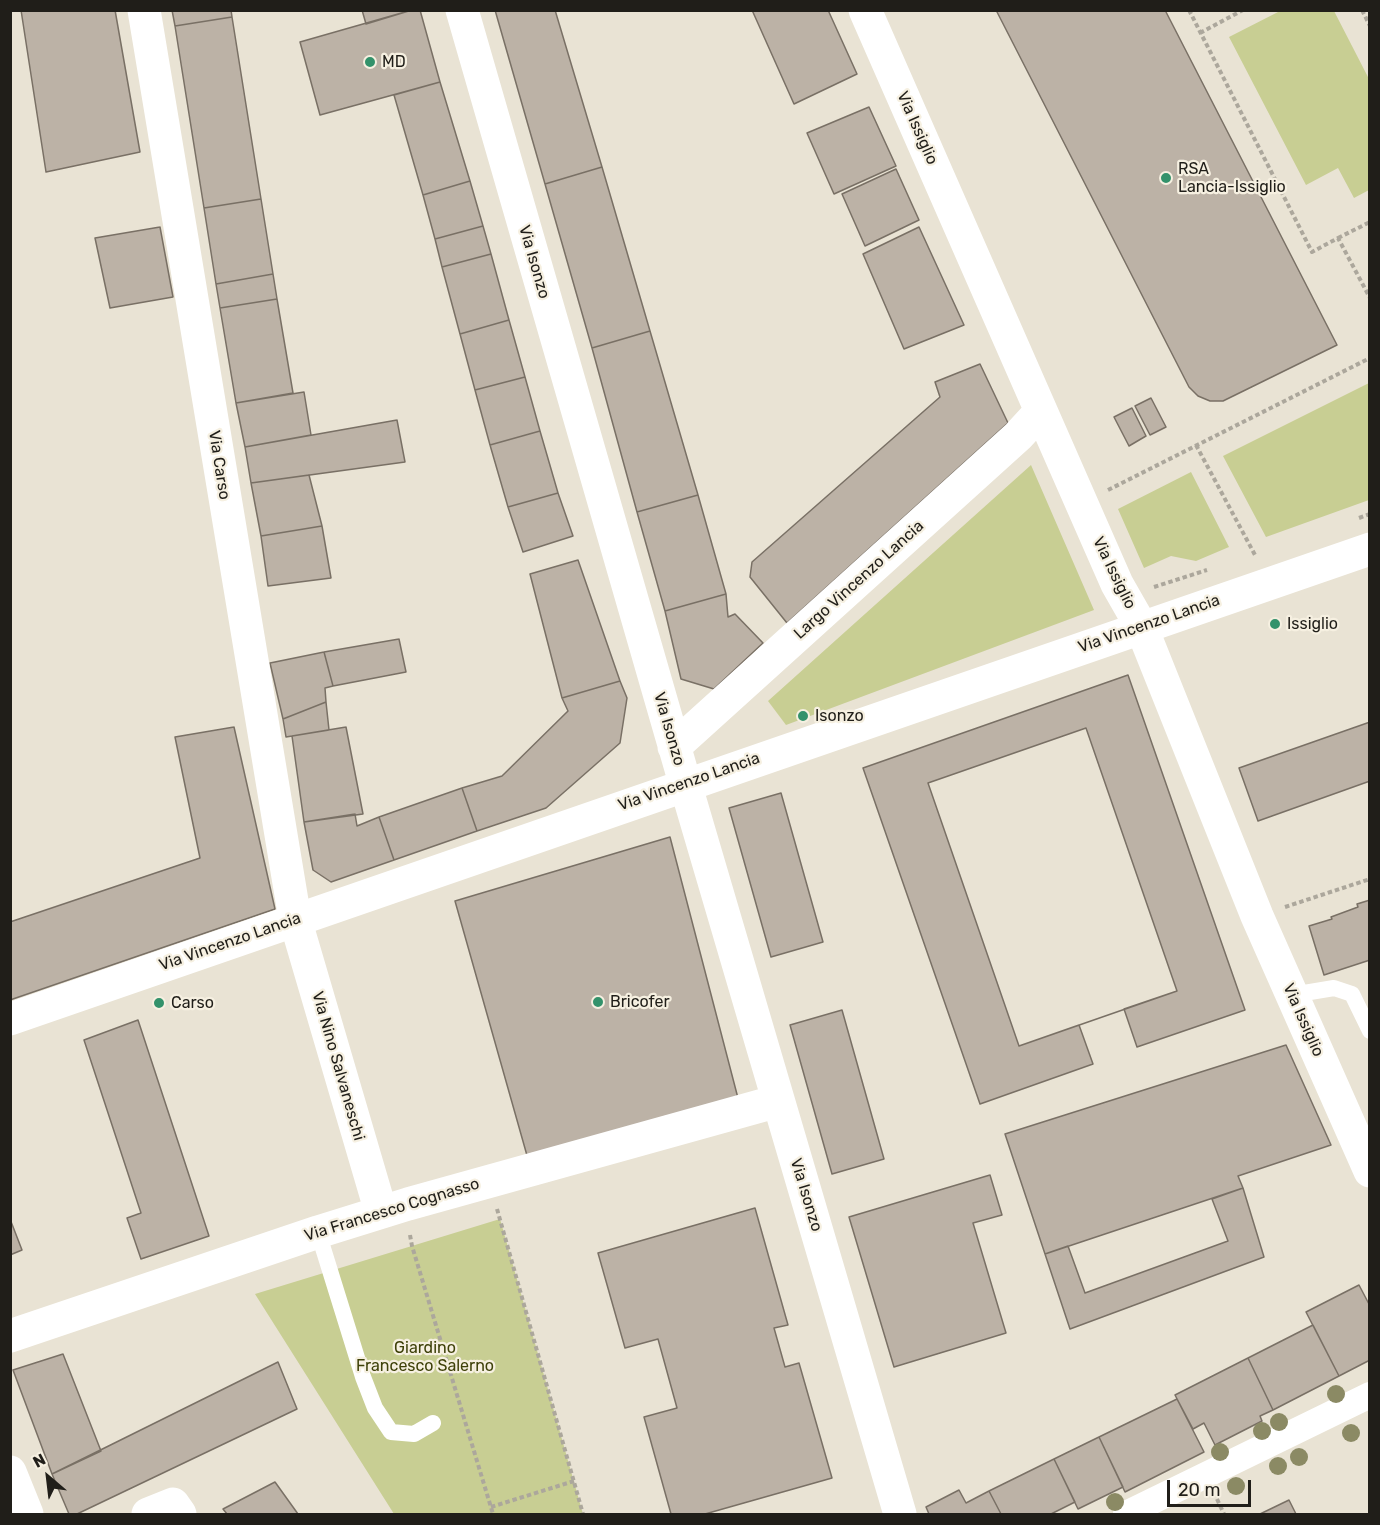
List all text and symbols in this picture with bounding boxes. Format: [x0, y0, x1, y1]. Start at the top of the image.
place label: MD [382, 52, 406, 72]
marker: MD [363, 55, 377, 69]
street label: Via Issiglio [892, 88, 942, 168]
place label: RSA Lancia-Issiglio [1178, 159, 1286, 197]
marker: RSA Lancia-Issiglio [1159, 171, 1173, 185]
street label: Via Isonzo [514, 223, 554, 301]
street label: Via Carso [204, 429, 234, 501]
street label: Largo Vincenzo Lancia [790, 517, 928, 643]
street label: Via Issiglio [1088, 534, 1140, 612]
street label: Via Vincenzo Lancia [1076, 591, 1222, 657]
place label: Issiglio [1287, 614, 1338, 634]
marker: Issiglio [1268, 617, 1282, 631]
street label: Via Isonzo [649, 690, 689, 768]
place label: Isonzo [815, 706, 864, 726]
marker: Isonzo [796, 709, 810, 723]
street label: Via Vincenzo Lancia [616, 749, 762, 815]
street label: Via Vincenzo Lancia [157, 909, 303, 975]
street label: Via Issiglio [1278, 980, 1328, 1060]
street label: Via Nino Salvaneschi [308, 989, 368, 1143]
place label: Bricofer [610, 992, 670, 1012]
place label: Carso [171, 993, 214, 1013]
marker: Bricofer [591, 995, 605, 1009]
marker: Carso [152, 996, 166, 1010]
street label: Via Isonzo [786, 1156, 826, 1234]
street label: Via Francesco Cognasso [302, 1174, 482, 1246]
park label: Giardino Francesco Salerno [356, 1338, 494, 1376]
north arrow [18, 1447, 78, 1507]
text: N [30, 1450, 49, 1472]
scale bar [1170, 1468, 1254, 1506]
text: 20 m [1178, 1479, 1220, 1501]

